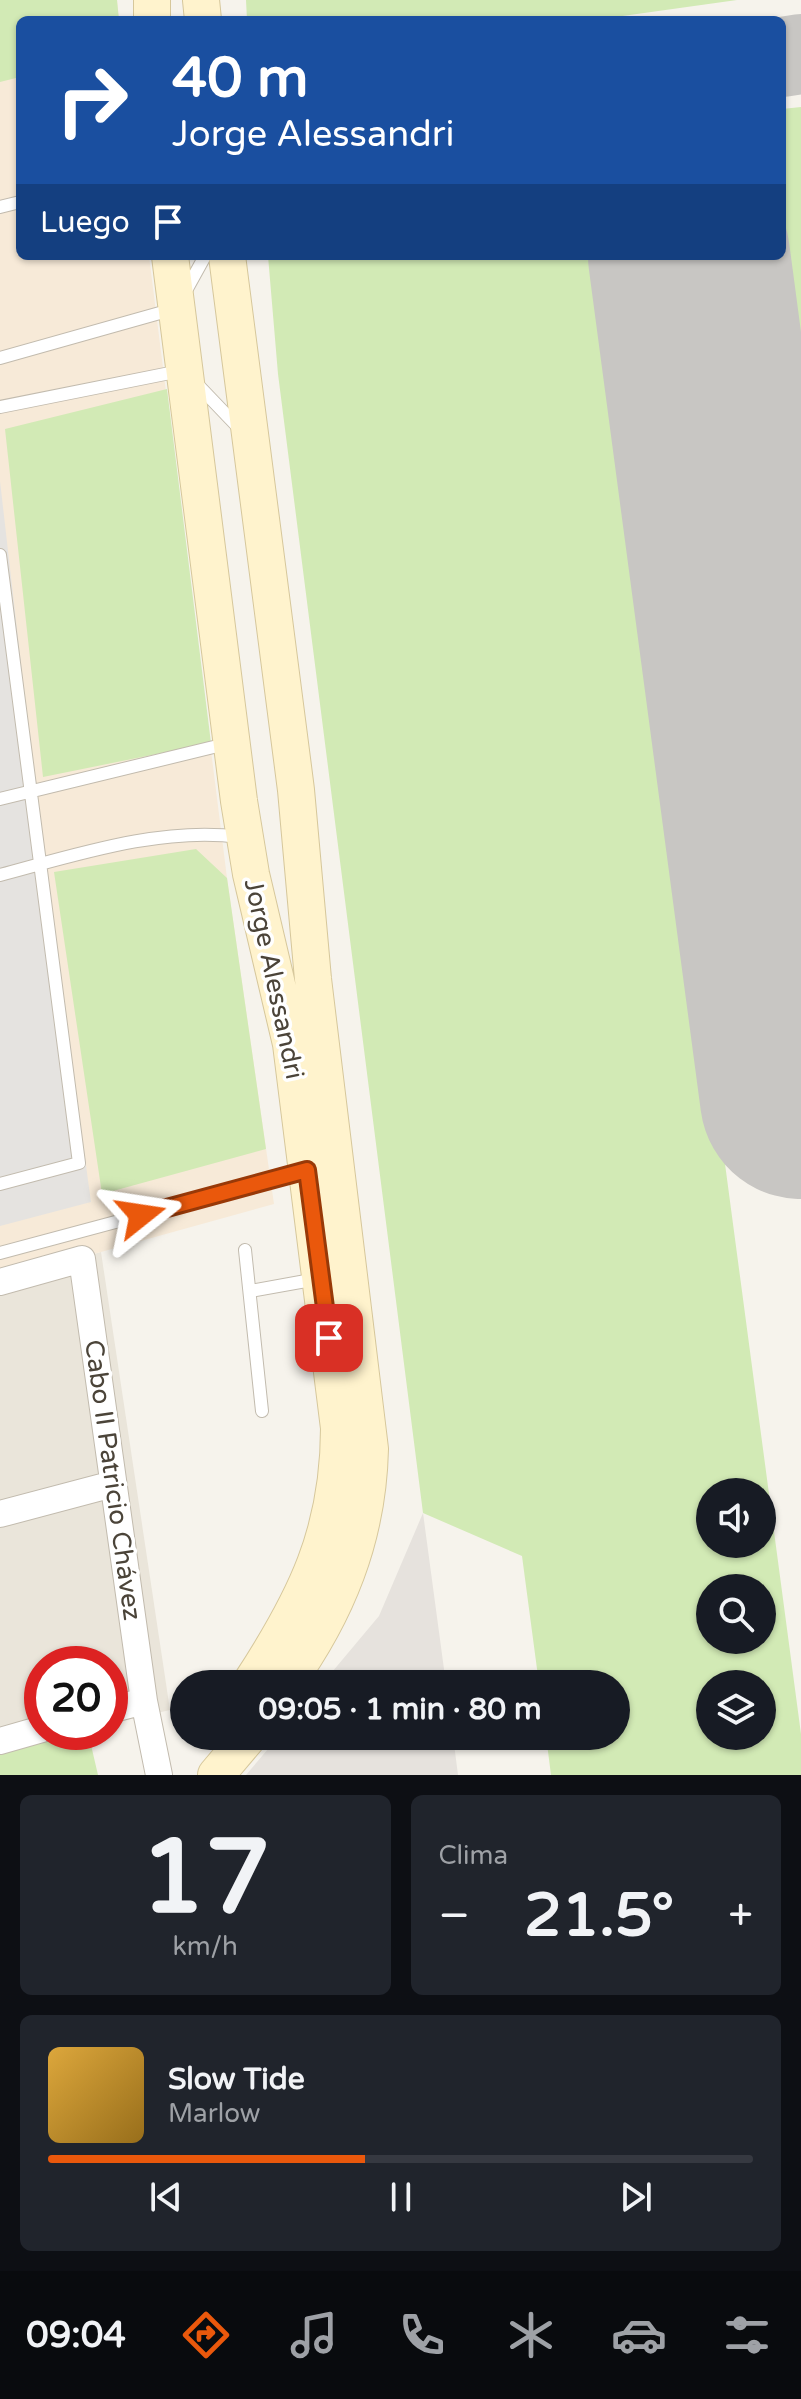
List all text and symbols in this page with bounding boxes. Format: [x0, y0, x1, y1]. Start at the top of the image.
text: 40 m [172, 45, 308, 112]
icon: right [40, 48, 144, 152]
text: Jorge Alessandri [172, 113, 455, 156]
icon: arrive [146, 200, 190, 244]
text: Luego [40, 204, 130, 241]
street label: Jorge Alessandri [238, 876, 310, 1082]
position arrow [99, 1173, 183, 1257]
pin [295, 1304, 363, 1372]
icon: arrive [307, 1316, 351, 1360]
street label: Cabo II Patricio Chávez [78, 1338, 148, 1622]
map controls [696, 1478, 776, 1750]
button: sound [696, 1478, 776, 1558]
button: search [696, 1574, 776, 1654]
speed limit sign: 20 [24, 1646, 128, 1750]
button: layers [696, 1670, 776, 1750]
text: 09:05 · 1 min · 80 m [259, 1691, 541, 1728]
text: 17 [140, 1816, 271, 1941]
text: Clima [439, 1840, 508, 1871]
text: 21.5° [524, 1880, 674, 1952]
text: − [439, 1890, 470, 1943]
text: + [728, 1890, 753, 1943]
text: km/h [173, 1931, 238, 1962]
text: Slow Tide [168, 2061, 305, 2098]
text: Marlow [168, 2098, 260, 2129]
icon: previous [144, 2175, 188, 2219]
icon: pause [379, 2175, 423, 2219]
icon: next [614, 2175, 658, 2219]
icon: directions [178, 2307, 234, 2363]
icon: music [286, 2307, 342, 2363]
icon: phone [394, 2307, 450, 2363]
icon: climate [503, 2307, 559, 2363]
icon: car [611, 2307, 667, 2363]
icon: filters [719, 2307, 775, 2363]
text: 09:04 [26, 2314, 126, 2357]

